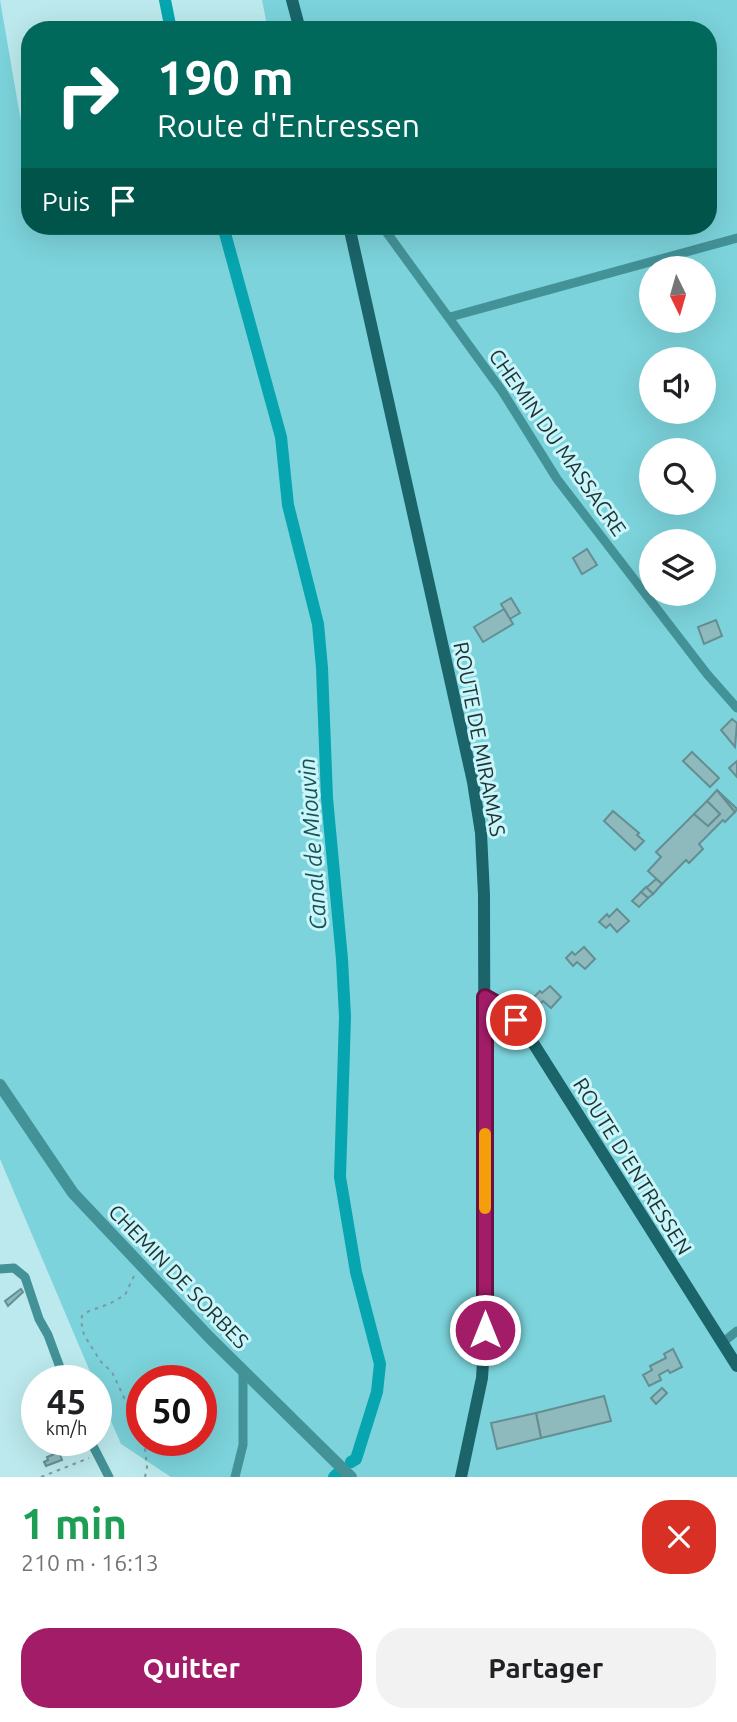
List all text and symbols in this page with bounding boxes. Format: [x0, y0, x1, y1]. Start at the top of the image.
icon: right [42, 49, 133, 140]
text: 190 m [157, 49, 294, 104]
text: Route d'Entressen [157, 107, 420, 143]
icon: arrive [104, 182, 142, 220]
text: Puis [42, 187, 90, 216]
north arrow [639, 256, 716, 332]
map controls [639, 256, 716, 606]
street label: CHEMIN DU MASSACRE [484, 344, 632, 540]
button: sound [639, 347, 716, 424]
button: search [639, 438, 716, 515]
button: layers [639, 529, 716, 606]
street label: ROUTE DE MIRAMAS [449, 640, 511, 838]
water label: Canal de Miouvin [294, 757, 330, 931]
pin [486, 990, 546, 1050]
icon: arrive [497, 1001, 535, 1039]
street label: ROUTE D'ENTRESSEN [569, 1073, 697, 1259]
street label: CHEMIN DE SORBES [104, 1199, 254, 1353]
position arrow [448, 1293, 522, 1367]
speed limit sign: 50 [126, 1365, 217, 1456]
text: 45 [47, 1381, 86, 1421]
text: km/h [46, 1418, 87, 1438]
text: 1 min [21, 1500, 127, 1547]
button: close [642, 1500, 716, 1574]
text: 210 m · 16:13 [21, 1550, 159, 1575]
button: Quitter [21, 1628, 362, 1708]
button: Partager [376, 1628, 716, 1708]

